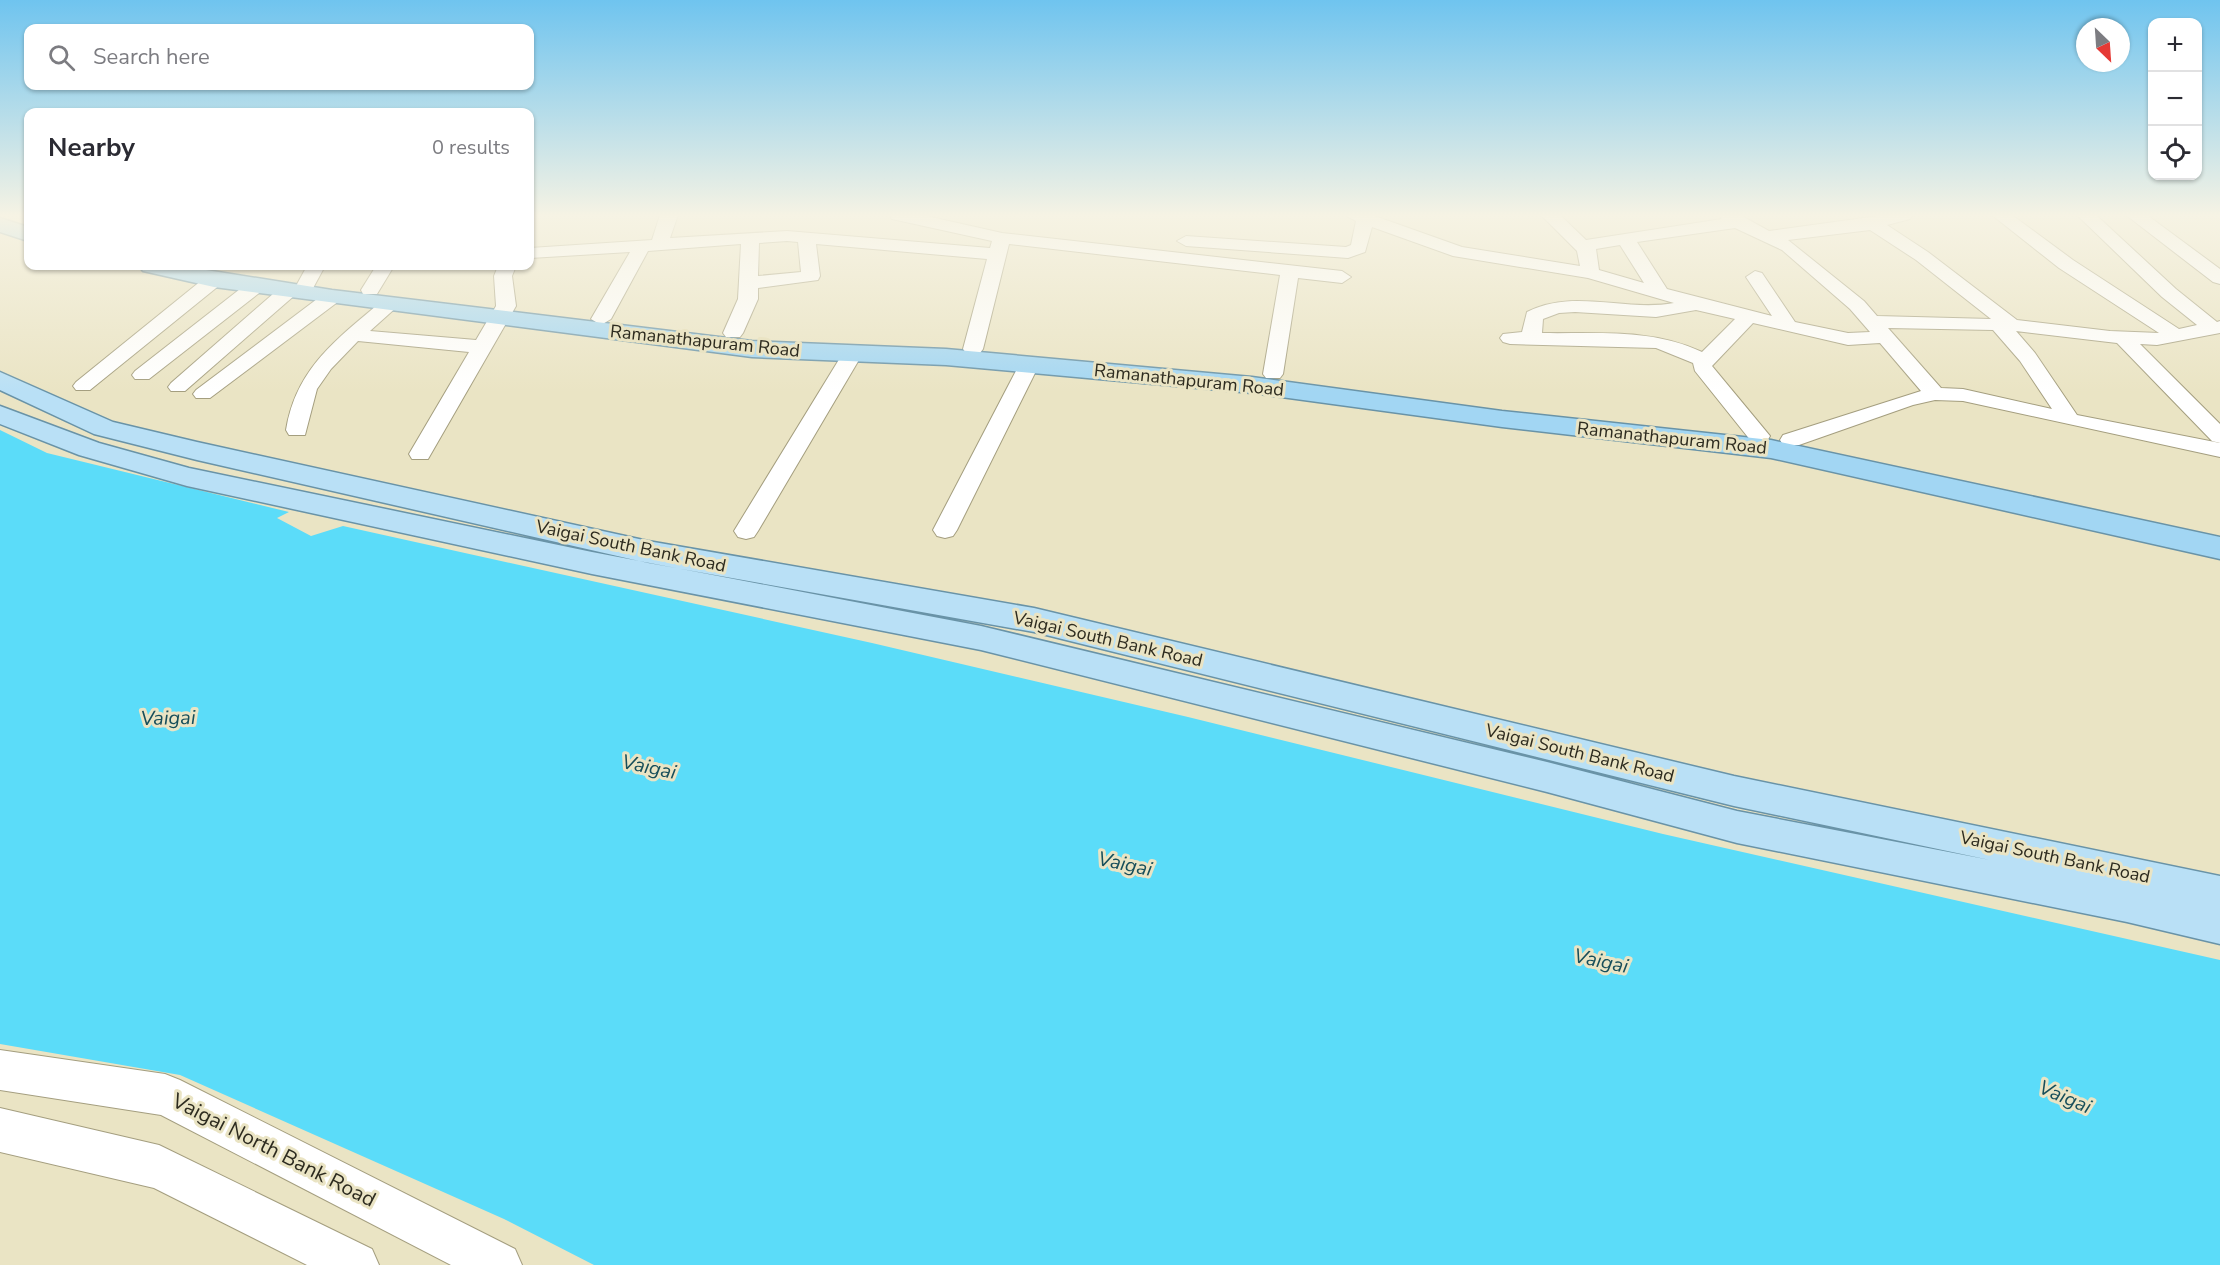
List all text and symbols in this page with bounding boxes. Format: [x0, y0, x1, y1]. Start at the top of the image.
north arrow [2076, 18, 2130, 72]
map controls [2148, 18, 2202, 180]
button: + [2148, 18, 2202, 72]
search box [24, 24, 534, 90]
icon: search [45, 41, 78, 74]
text: Search here [93, 42, 210, 72]
button: − [2148, 72, 2202, 126]
button: locate [2148, 126, 2202, 180]
text: Nearby [48, 130, 135, 165]
text: 0 results [432, 134, 510, 161]
street label: Ramanathapuram Road [609, 319, 801, 363]
street label: Ramanathapuram Road [1093, 358, 1285, 402]
street label: Ramanathapuram Road [1576, 416, 1768, 460]
street label: Vaigai South Bank Road [533, 514, 728, 578]
street label: Vaigai South Bank Road [1010, 605, 1205, 672]
water label: Vaigai [140, 704, 196, 732]
street label: Vaigai South Bank Road [1482, 718, 1677, 788]
water label: Vaigai [619, 748, 679, 786]
street label: Vaigai South Bank Road [1957, 825, 2152, 889]
water label: Vaigai [1095, 845, 1155, 883]
water label: Vaigai [1571, 942, 1631, 980]
water label: Vaigai [2034, 1074, 2096, 1120]
street label: Vaigai North Bank Road [167, 1086, 381, 1214]

